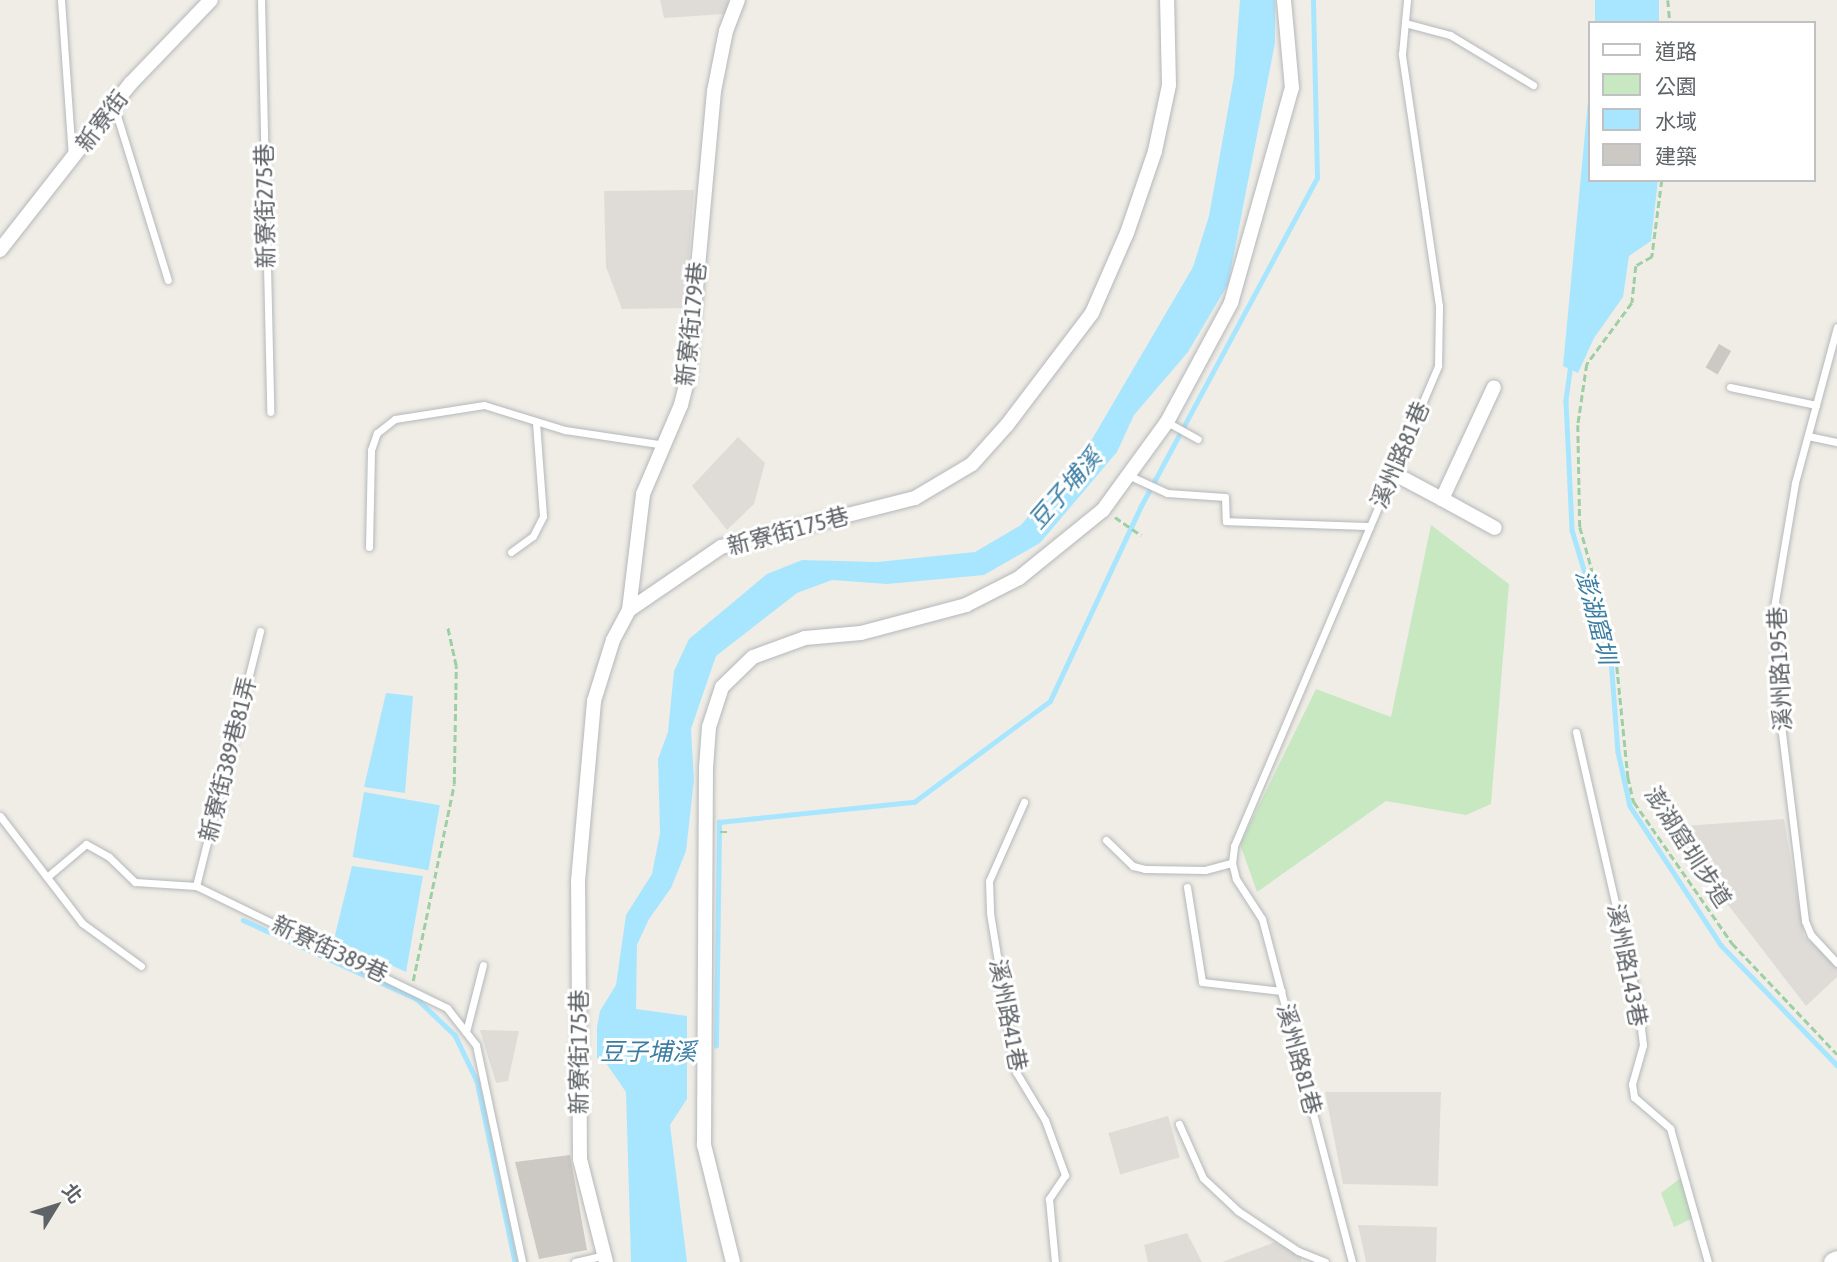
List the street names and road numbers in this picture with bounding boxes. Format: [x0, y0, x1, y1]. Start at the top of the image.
street label: 新寮街 [70, 85, 134, 157]
street label: 新寮街275巷 [250, 144, 280, 268]
street label: 新寮街179巷 [671, 261, 711, 387]
street label: 溪州路81巷 [1365, 397, 1435, 513]
street label: 新寮街175巷 [724, 502, 852, 560]
street label: 溪州路195巷 [1763, 606, 1797, 732]
street label: 新寮街389巷81弄 [194, 674, 262, 844]
street label: 澎湖窟圳步道 [1639, 782, 1737, 912]
street label: 溪州路143巷 [1602, 901, 1652, 1029]
street label: 新寮街389巷 [268, 910, 392, 988]
street label: 溪州路41巷 [984, 957, 1032, 1073]
street label: 新寮街175巷 [565, 990, 593, 1114]
street label: 溪州路81巷 [1271, 1001, 1327, 1117]

